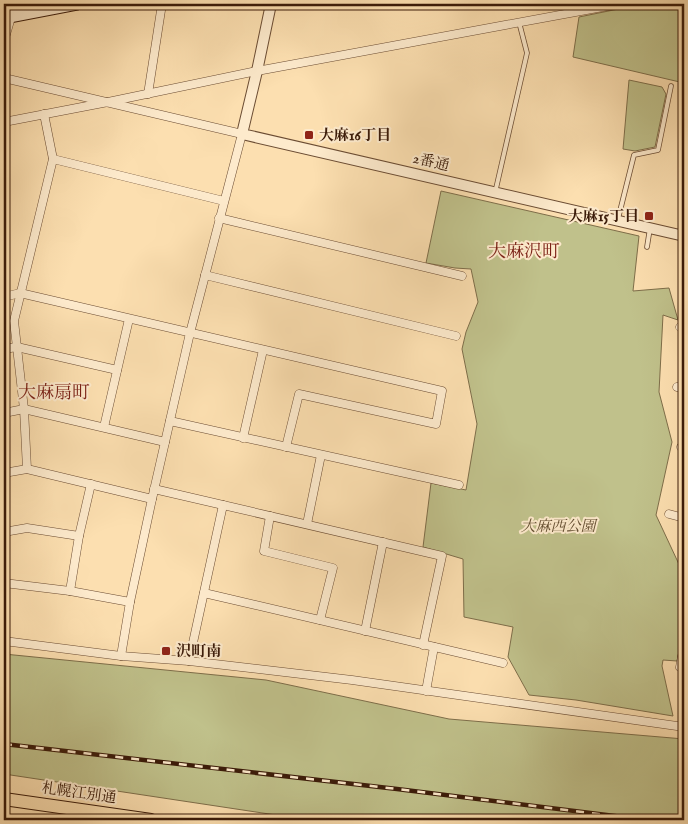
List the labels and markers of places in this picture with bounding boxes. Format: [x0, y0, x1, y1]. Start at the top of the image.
place label: 大麻16丁目 [319, 126, 391, 145]
marker: 大麻16丁目 [303, 129, 315, 141]
place label: 大麻15丁目 [568, 207, 639, 226]
marker: 大麻15丁目 [643, 210, 655, 222]
place label: 沢町南 [176, 642, 221, 661]
marker: 沢町南 [160, 645, 172, 657]

